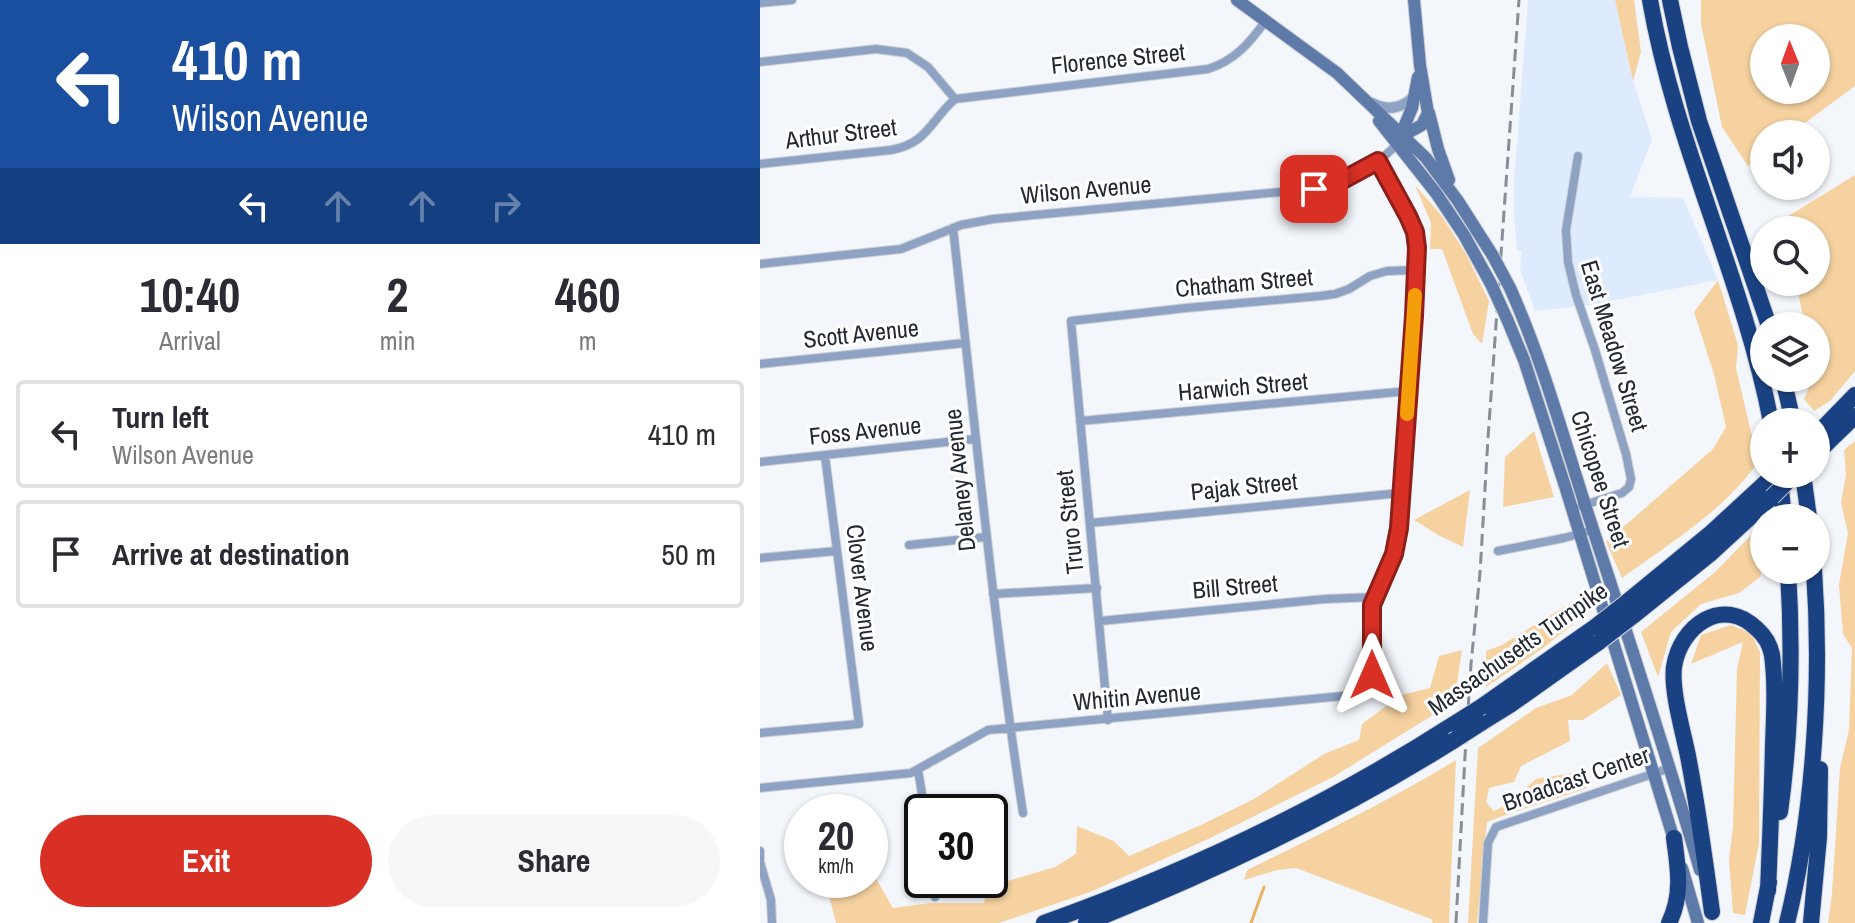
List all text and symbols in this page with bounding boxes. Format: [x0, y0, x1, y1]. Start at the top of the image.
text: 410 m [172, 22, 302, 97]
north arrow [1750, 24, 1830, 104]
map controls [1750, 24, 1830, 584]
icon: left [40, 32, 144, 136]
street label: Florence Street [1049, 35, 1187, 81]
text: Wilson Avenue [172, 94, 368, 142]
street label: Arthur Street [783, 110, 899, 156]
button: sound [1750, 120, 1830, 200]
pin [1280, 155, 1348, 223]
street label: Wilson Avenue [1019, 167, 1153, 211]
icon: arrive [1292, 167, 1336, 211]
icon: left [232, 184, 276, 228]
icon: ahead [316, 184, 360, 228]
icon: ahead [400, 184, 444, 228]
icon: right [484, 184, 528, 228]
button: search [1750, 216, 1830, 296]
street label: East Meadow Street [1574, 256, 1656, 436]
street label: Chatham Street [1174, 260, 1314, 304]
text: 10:40 [140, 262, 240, 327]
text: 2 [387, 262, 408, 327]
text: 460 [555, 262, 620, 327]
street label: Scott Avenue [802, 311, 920, 355]
button: layers [1750, 312, 1830, 392]
text: Arrival [159, 323, 221, 358]
text: min [380, 323, 415, 358]
text: m [579, 323, 597, 358]
street label: Harwich Street [1177, 364, 1310, 408]
text: Turn left [112, 397, 209, 437]
street label: Chicopee Street [1564, 406, 1638, 552]
street label: Delaney Avenue [936, 407, 982, 553]
street label: Foss Avenue [807, 408, 923, 452]
button: + [1750, 408, 1830, 488]
icon: left [44, 412, 88, 456]
text: 410 m [648, 414, 716, 454]
text: Wilson Avenue [112, 437, 254, 472]
street label: Pajak Street [1189, 464, 1299, 508]
street label: Truro Street [1048, 468, 1090, 576]
button: − [1750, 504, 1830, 584]
street label: Clover Avenue [839, 523, 887, 653]
icon: arrive [44, 532, 88, 576]
text: Arrive at destination [112, 534, 350, 574]
text: 50 m [661, 534, 716, 574]
street label: Bill Street [1191, 566, 1279, 606]
street label: Massachusetts Turnpike [1421, 574, 1614, 722]
position arrow [1330, 633, 1414, 717]
street label: Whitin Avenue [1072, 675, 1202, 718]
street label: Broadcast Center [1498, 738, 1654, 818]
speed limit sign: 30 [904, 794, 1008, 898]
text: 20 [818, 809, 854, 862]
button: Exit [40, 815, 372, 907]
button: Share [388, 815, 720, 907]
text: km/h [818, 852, 854, 879]

